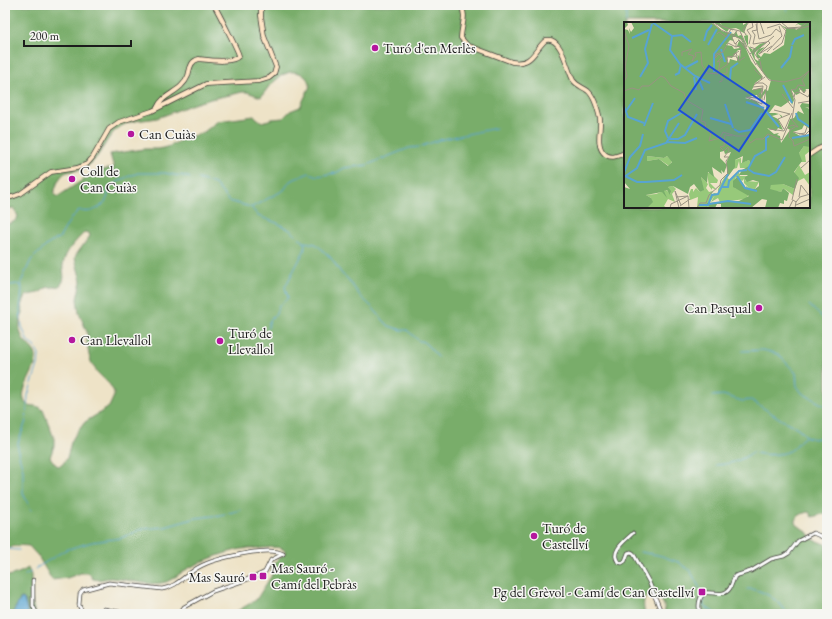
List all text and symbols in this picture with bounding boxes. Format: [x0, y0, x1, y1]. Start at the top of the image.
scale bar [24, 22, 131, 48]
inset map [624, 22, 810, 208]
text: 200 m [30, 28, 60, 44]
place label: Turó d'en Merlès [383, 39, 476, 57]
marker: Turó d'en Merlès [370, 43, 380, 53]
place label: Can Cuiàs [139, 125, 196, 143]
marker: Can Cuiàs [126, 129, 136, 139]
place label: Coll de Can Cuiàs [80, 162, 137, 196]
marker: Coll de Can Cuiàs [67, 174, 77, 184]
place label: Can Pasqual [685, 299, 752, 317]
marker: Can Pasqual [754, 303, 764, 313]
place label: Turó de Llevallol [228, 324, 274, 358]
place label: Can Llevallol [80, 331, 152, 349]
marker: Can Llevallol [67, 335, 77, 345]
marker: Turó de Llevallol [215, 336, 225, 346]
place label: Turó de Castellví [542, 519, 589, 553]
marker: Turó de Castellví [529, 531, 539, 541]
place label: Mas Sauró - Camí del Pebràs [271, 559, 357, 593]
place label: Mas Sauró [189, 568, 245, 586]
marker: Mas Sauró - Camí del Pebràs [258, 571, 268, 581]
marker: Mas Sauró [248, 572, 258, 582]
place label: Pg del Grèvol - Camí de Can Castellví [493, 583, 695, 601]
marker: Pg del Grèvol - Camí de Can Castellví [697, 587, 707, 597]

